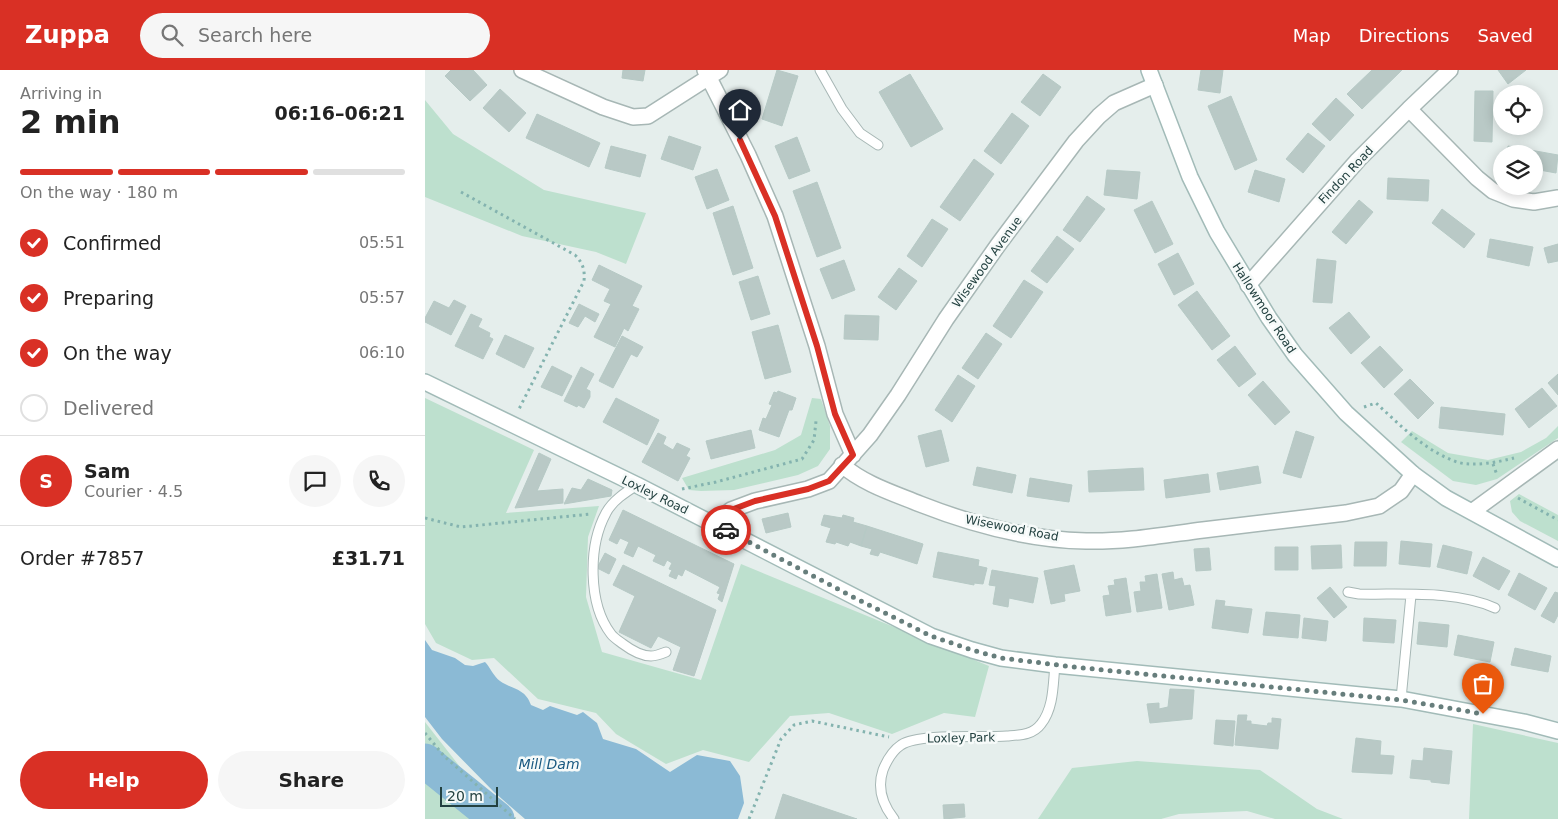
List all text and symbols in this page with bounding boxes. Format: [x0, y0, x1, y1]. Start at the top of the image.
search box [140, 13, 490, 58]
text: Zuppa [25, 21, 110, 49]
icon: search [158, 21, 186, 49]
text: Search here [198, 24, 312, 46]
text: Map [1293, 25, 1331, 46]
text: Directions [1359, 25, 1449, 46]
text: Saved [1477, 25, 1533, 46]
text: Arriving in [20, 84, 102, 103]
map controls [1493, 85, 1543, 195]
button: locate [1493, 85, 1543, 135]
pin [719, 89, 761, 140]
icon: home [726, 96, 754, 124]
text: 06:16–06:21 [275, 102, 405, 124]
text: 2 min [20, 103, 121, 141]
street label: Findon Road [1316, 143, 1376, 207]
button: layers [1493, 145, 1543, 195]
text: On the way · 180 m [20, 183, 178, 202]
street label: Wisewood Avenue [949, 214, 1025, 310]
icon: check [20, 229, 48, 257]
text: Confirmed [63, 232, 162, 254]
text: 05:51 [359, 233, 405, 252]
street label: Hallowmoor Road [1229, 260, 1299, 356]
icon: check [20, 284, 48, 312]
text: Preparing [63, 287, 154, 309]
text: 05:57 [359, 288, 405, 307]
icon: check [20, 339, 48, 367]
text: On the way [63, 342, 172, 364]
text: 06:10 [359, 343, 405, 362]
text: Delivered [63, 397, 154, 419]
button: chat [289, 455, 341, 507]
button: phone [353, 455, 405, 507]
text: Sam [84, 460, 130, 482]
text: S [39, 470, 53, 492]
street label: Loxley Road [619, 473, 691, 517]
text: Courier · 4.5 [84, 482, 183, 501]
courier [701, 505, 751, 555]
street label: Wisewood Road [964, 512, 1060, 544]
icon: car [712, 516, 740, 544]
text: Order #7857 [20, 547, 144, 569]
text: £31.71 [332, 547, 405, 569]
pin [1462, 663, 1504, 714]
icon: bag [1469, 670, 1497, 698]
street label: Loxley Park [927, 730, 995, 746]
button: Help [20, 751, 208, 809]
button: Share [218, 751, 405, 809]
water label: Mill Dam [518, 756, 580, 772]
scale bar [440, 784, 497, 807]
text: 20 m [447, 788, 483, 804]

